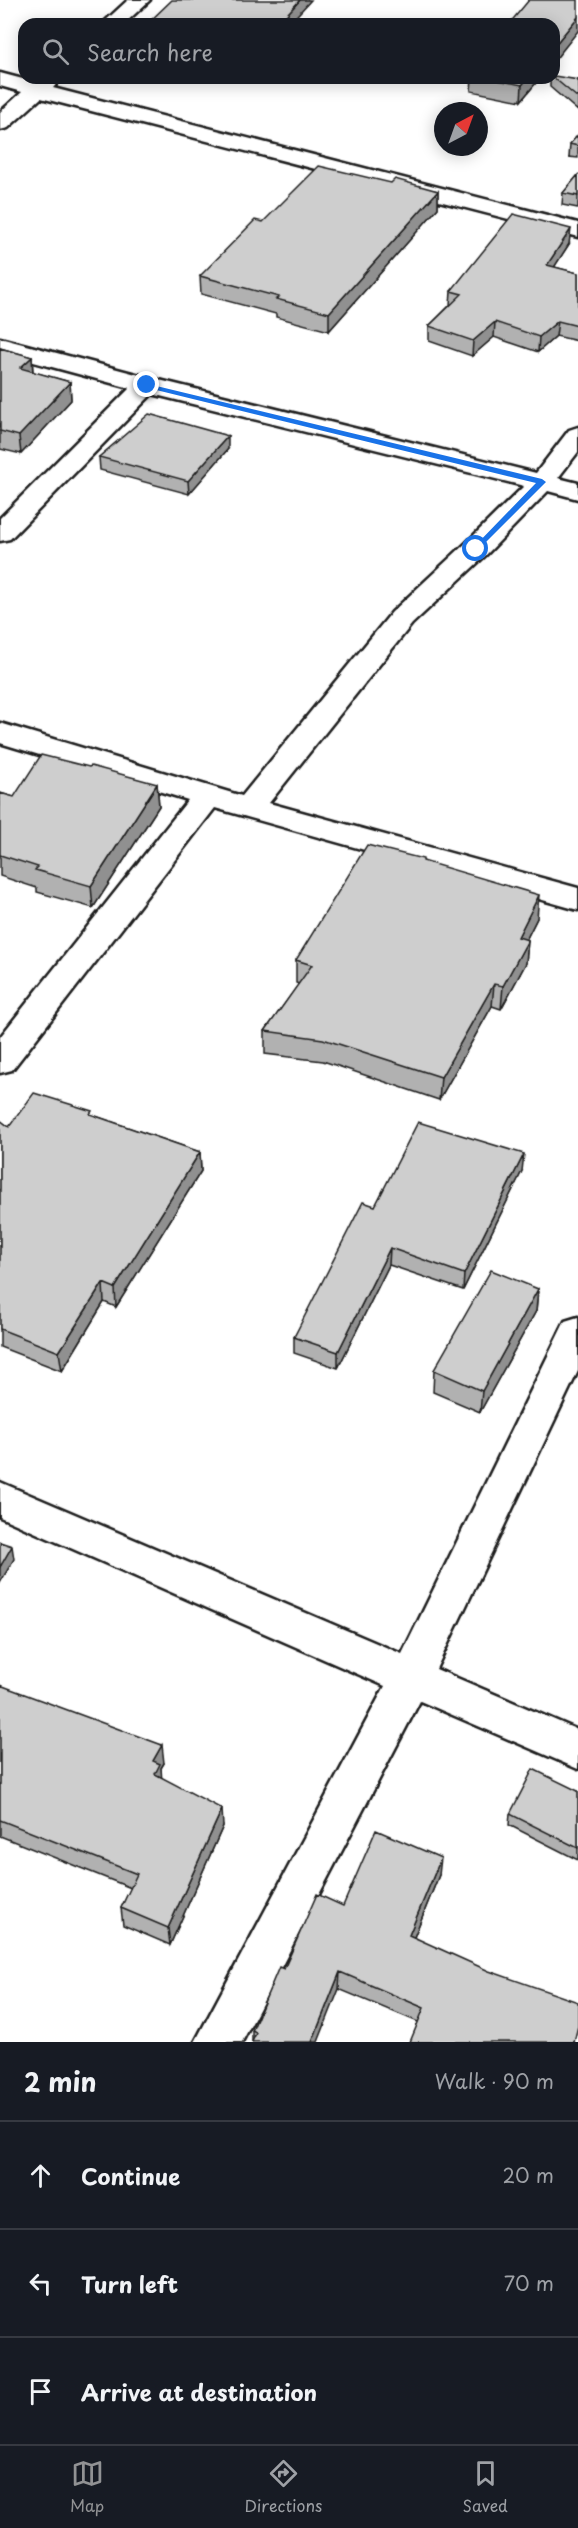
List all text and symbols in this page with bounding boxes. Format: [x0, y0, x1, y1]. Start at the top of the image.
search box [18, 18, 560, 84]
icon: search [39, 35, 72, 68]
text: Search here [87, 35, 213, 68]
north arrow [434, 102, 488, 156]
route end [133, 371, 159, 397]
route start [462, 535, 488, 561]
text: 2 min [24, 2062, 97, 2101]
text: Walk · 90 m [435, 2066, 554, 2096]
icon: ahead [24, 2159, 57, 2192]
text: Continue [81, 2159, 180, 2192]
text: 20 m [502, 2160, 554, 2190]
icon: left [24, 2267, 57, 2300]
text: Turn left [81, 2267, 178, 2300]
text: 70 m [504, 2268, 554, 2298]
icon: arrive [24, 2375, 57, 2408]
text: Arrive at destination [81, 2375, 317, 2408]
tab: Map [70, 2457, 104, 2517]
tab: Directions [244, 2457, 322, 2517]
tab: Saved [462, 2457, 508, 2517]

